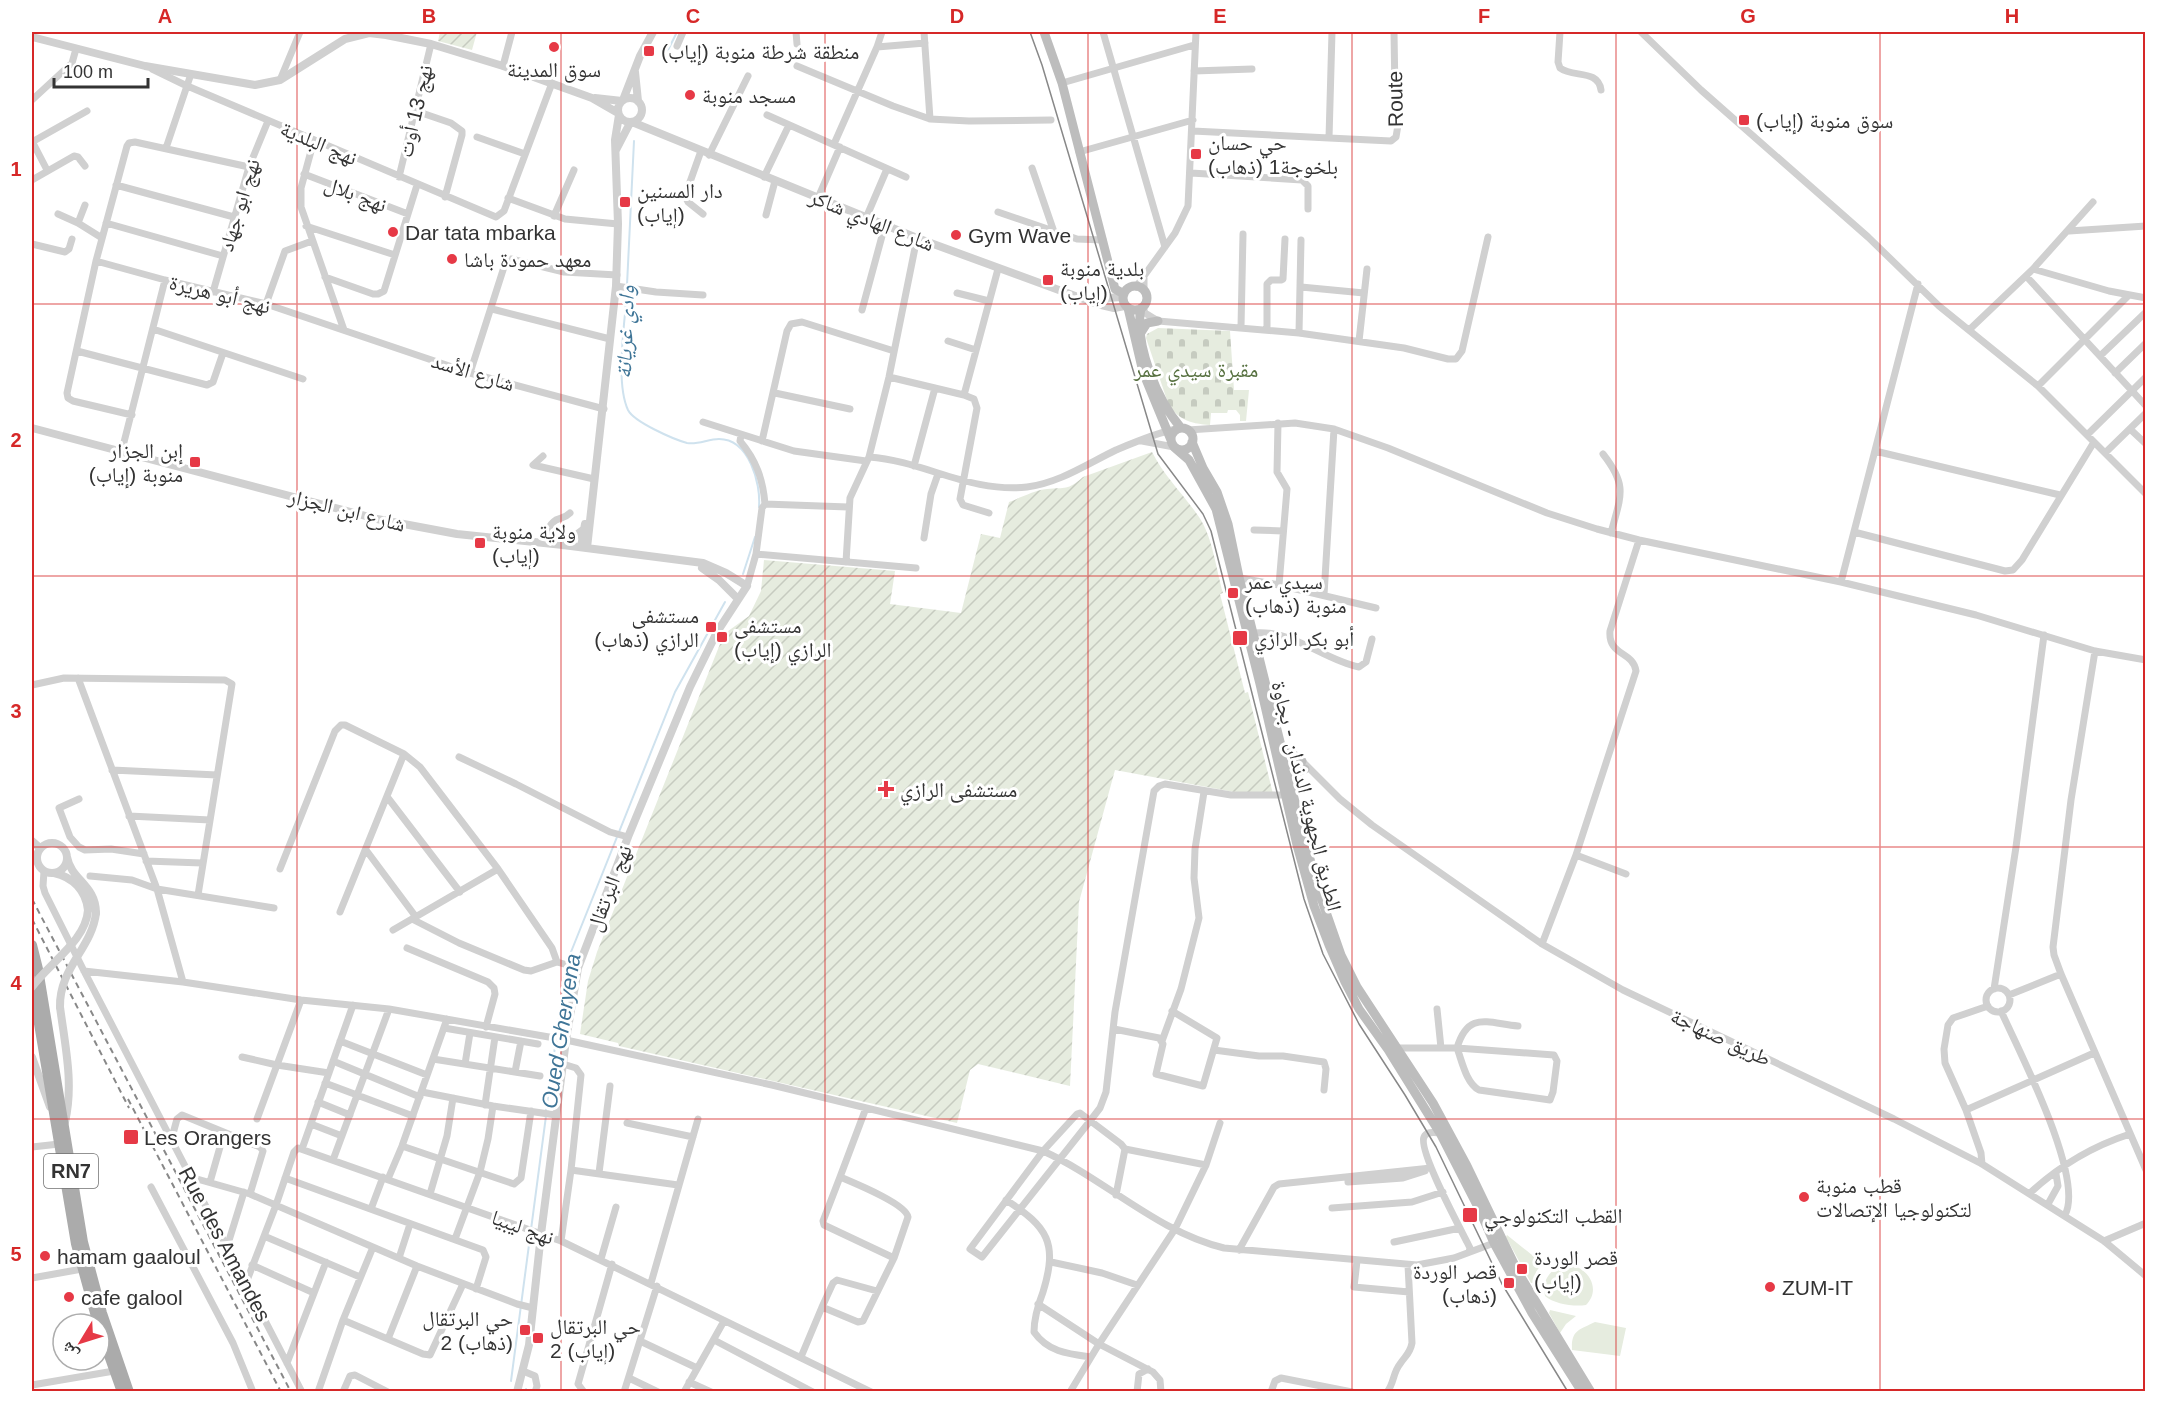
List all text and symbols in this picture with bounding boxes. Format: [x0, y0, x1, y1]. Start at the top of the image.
text: A [158, 5, 172, 27]
text: B [422, 5, 436, 27]
text: C [686, 5, 700, 27]
text: D [950, 5, 964, 27]
text: E [1213, 5, 1227, 27]
text: F [1478, 5, 1490, 27]
text: G [1740, 5, 1756, 27]
text: H [2005, 5, 2019, 27]
marker: سوق المدينة [547, 40, 561, 54]
place label: منطقة شرطة منوبة (إياب) [661, 40, 859, 66]
marker: منطقة شرطة منوبة (إياب) [642, 44, 656, 58]
scale bar [54, 51, 148, 89]
place label: سوق المدينة [507, 58, 601, 83]
text: 100 m [63, 62, 113, 82]
street label: نهج 13 أوت [393, 63, 439, 160]
street label: Route [1383, 71, 1407, 127]
place label: مسجد منوبة [702, 84, 796, 107]
marker: مسجد منوبة [683, 88, 697, 102]
place label: سوق منوبة (إياب) [1756, 109, 1893, 135]
marker: سوق منوبة (إياب) [1737, 113, 1751, 127]
street label: نهج البلدية [276, 117, 361, 171]
place label: حي حسان بلخوجة1 (ذهاب) [1208, 131, 1338, 178]
marker: حي حسان بلخوجة1 (ذهاب) [1189, 147, 1203, 161]
street label: نهج ابو جهاد [214, 156, 266, 255]
text: 1 [10, 158, 22, 180]
street label: نهج بلال [321, 172, 390, 218]
place label: دار المسنين (إياب) [637, 179, 723, 229]
street label: شارع الهادي شاكر [803, 184, 938, 260]
marker: دار المسنين (إياب) [618, 195, 632, 209]
place label: Dar tata mbarka [405, 221, 556, 244]
place label: Gym Wave [968, 224, 1071, 247]
marker: Dar tata mbarka [386, 225, 400, 239]
marker: Gym Wave [949, 228, 963, 242]
place label: معهد حمودة باشا [464, 248, 591, 272]
marker: معهد حمودة باشا [445, 252, 459, 266]
place label: بلدية منوبة (إياب) [1060, 257, 1144, 307]
street label: نهج أبو هريرة [167, 270, 273, 320]
marker: بلدية منوبة (إياب) [1041, 273, 1055, 287]
water label: وادي غريانة [611, 285, 644, 379]
street label: شارع الأسد [428, 349, 517, 397]
park label: مقبرة سيدي عمر [1133, 358, 1258, 386]
text: 2 [10, 429, 22, 451]
place label: إبن الجزار منوبة (إياب) [89, 439, 183, 489]
marker: إبن الجزار منوبة (إياب) [188, 455, 202, 469]
street label: شارع ابن الجزار [285, 484, 408, 538]
place label: ولاية منوبة (إياب) [492, 520, 576, 570]
marker: ولاية منوبة (إياب) [473, 536, 487, 550]
place label: سيدي عمر منوبة (ذهاب) [1244, 570, 1347, 617]
marker: سيدي عمر منوبة (ذهاب) [1226, 586, 1240, 600]
place label: مستشفى الرازي (ذهاب) [594, 604, 699, 656]
place label: مستشفى الرازي (إياب) [734, 614, 832, 666]
marker: مستشفى الرازي (ذهاب) [704, 620, 718, 634]
place label: أبو بكر الرازي [1254, 626, 1354, 655]
marker: أبو بكر الرازي [1231, 629, 1249, 647]
marker: مستشفى الرازي (إياب) [715, 630, 729, 644]
street label: الطريق الجهوية الدندان - بجاوة [1265, 679, 1347, 914]
text: 3 [10, 700, 22, 722]
place label: مستشفى الرازي [900, 778, 1017, 806]
marker: مستشفى الرازي [877, 780, 895, 798]
street label: نهج البرتقال [582, 841, 638, 935]
water label: Oued Gheryena [536, 952, 586, 1110]
text: 4 [10, 972, 22, 994]
street label: طريق صنهاجة [1667, 1004, 1775, 1072]
place label: Les Orangers [144, 1126, 271, 1149]
marker: Les Orangers [122, 1128, 140, 1146]
road number: RN7 [44, 1154, 98, 1188]
street label: Rue des Amandes [175, 1163, 275, 1325]
place label: قطب منوبة لتكنولوجيا الإتصالات [1816, 1174, 1972, 1223]
marker: قطب منوبة لتكنولوجيا الإتصالات [1797, 1190, 1811, 1204]
place label: القطب التكنولوجي [1484, 1204, 1622, 1232]
street label: نهج ليبيا [488, 1205, 557, 1251]
marker: القطب التكنولوجي [1461, 1206, 1479, 1224]
text: 5 [10, 1243, 22, 1265]
place label: hamam gaaloul [57, 1245, 201, 1268]
place label: قصر الوردة (إياب) [1534, 1246, 1618, 1296]
marker: hamam gaaloul [38, 1249, 52, 1263]
place label: قصر الوردة (ذهاب) [1413, 1260, 1497, 1307]
marker: قصر الوردة (إياب) [1515, 1262, 1529, 1276]
marker: قصر الوردة (ذهاب) [1502, 1276, 1516, 1290]
place label: ZUM-IT [1782, 1276, 1853, 1299]
marker: ZUM-IT [1763, 1280, 1777, 1294]
place label: cafe galool [81, 1286, 183, 1309]
marker: cafe galool [62, 1290, 76, 1304]
place label: حي البرتقال 2 (ذهاب) [422, 1307, 513, 1354]
north arrow [51, 1312, 111, 1372]
place label: حي البرتقال 2 (إياب) [550, 1315, 641, 1365]
marker: حي البرتقال 2 (ذهاب) [518, 1323, 532, 1337]
marker: حي البرتقال 2 (إياب) [531, 1331, 545, 1345]
text: ش [58, 1338, 82, 1363]

